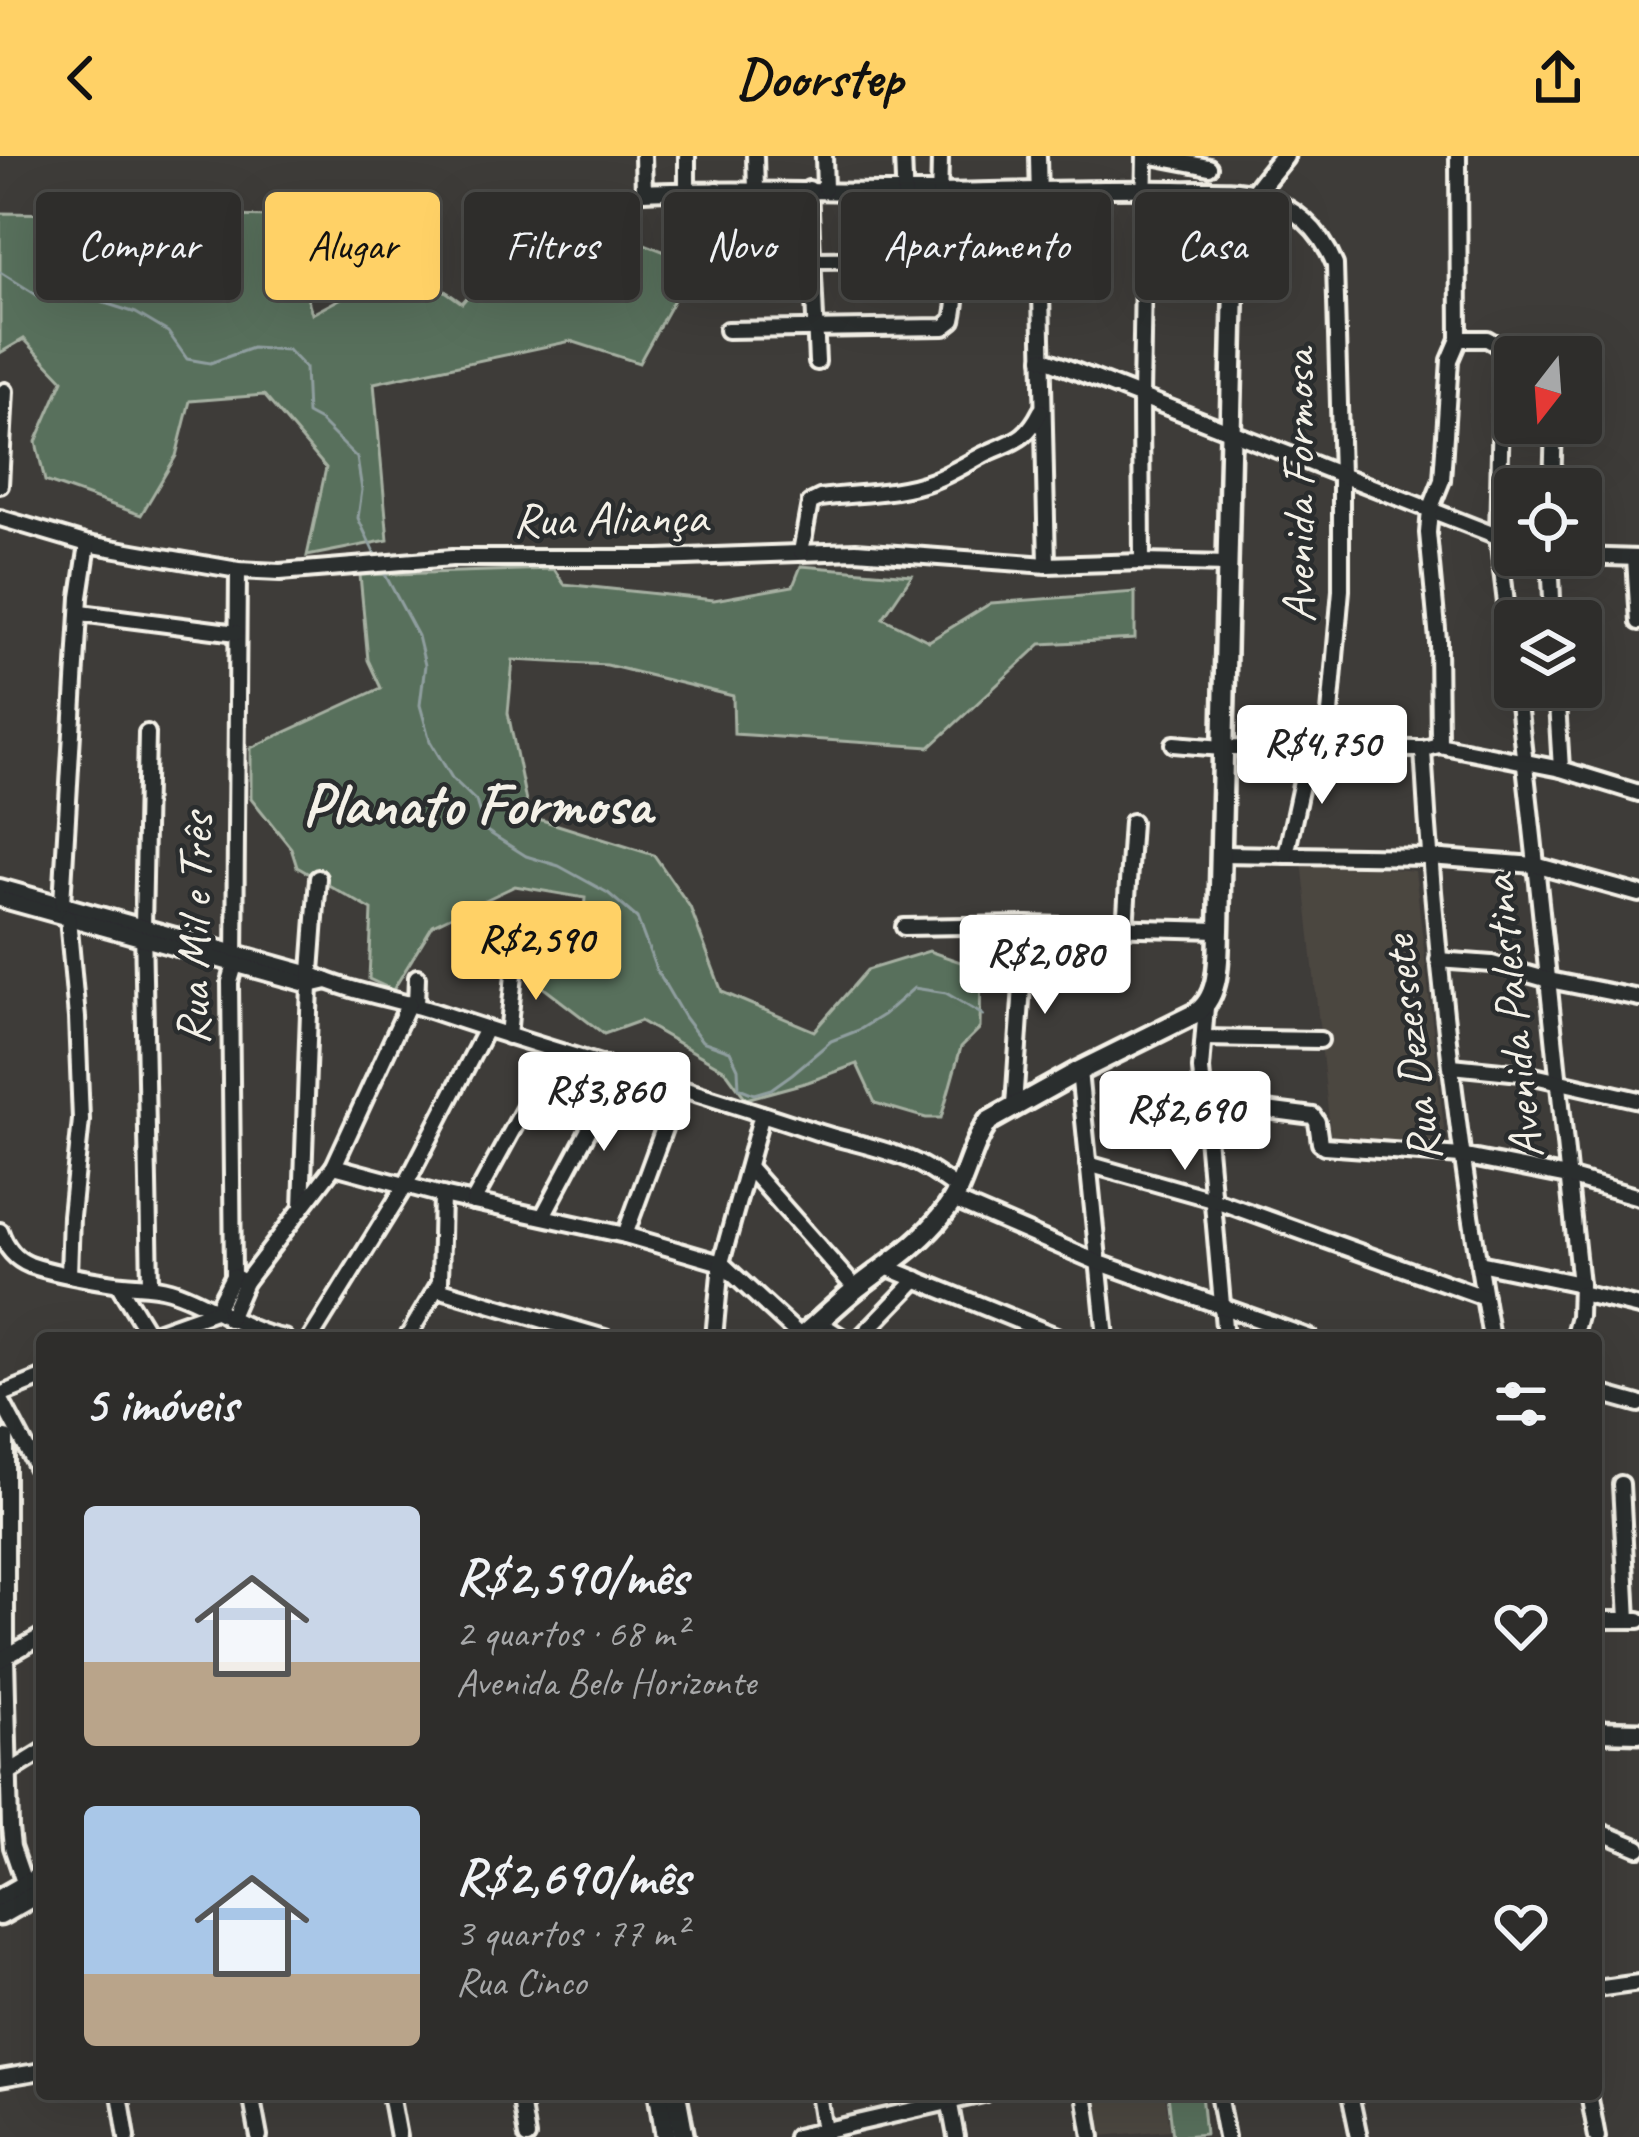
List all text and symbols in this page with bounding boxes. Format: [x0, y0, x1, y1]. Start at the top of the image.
text: Doorstep [737, 44, 903, 112]
icon: back [48, 45, 114, 111]
icon: share [1525, 45, 1591, 111]
chip: Comprar [36, 192, 241, 300]
chip: Alugar [265, 192, 440, 300]
chip: Filtros [464, 192, 640, 300]
chip: Novo [664, 192, 817, 300]
chip: Apartamento [841, 192, 1111, 300]
chip: Casa [1135, 192, 1289, 300]
north arrow [1494, 336, 1602, 444]
map controls [1494, 336, 1602, 708]
street label: Avenida Formosa [1268, 345, 1328, 623]
button: locate [1494, 468, 1602, 576]
street label: Rua Aliança [512, 486, 711, 550]
button: layers [1494, 600, 1602, 708]
pin: R$4,750 [1211, 705, 1433, 807]
text: R$4,750 [1264, 719, 1380, 768]
district label: Planato Formosa [302, 766, 656, 842]
street label: Rua Mil e Três [162, 808, 226, 1045]
street label: Avenida Palestina [1467, 869, 1557, 1162]
pin: R$2,590 [425, 901, 647, 1003]
text: R$2,590 [478, 915, 594, 964]
pin: R$2,080 [934, 915, 1156, 1017]
text: R$2,080 [987, 929, 1103, 978]
street label: Rua Dezessete [1367, 929, 1455, 1165]
pin: R$3,860 [493, 1052, 715, 1154]
text: R$3,860 [545, 1066, 663, 1115]
pin: R$2,690 [1074, 1071, 1296, 1173]
text: R$2,690 [1126, 1085, 1244, 1134]
icon: filters [1488, 1371, 1554, 1437]
text: 5 imóveis [84, 1372, 237, 1436]
text: R$2,590/mês [456, 1545, 687, 1609]
icon: home [180, 1554, 324, 1698]
icon: heart [1488, 1593, 1554, 1659]
text: 2 quartos · 68 m² [456, 1609, 686, 1658]
text: Avenida Belo Horizonte [456, 1658, 756, 1707]
text: R$2,690/mês [456, 1845, 689, 1909]
icon: home [180, 1854, 324, 1998]
icon: heart [1488, 1893, 1554, 1959]
text: 3 quartos · 77 m² [456, 1909, 686, 1958]
text: Rua Cinco [456, 1958, 586, 2007]

